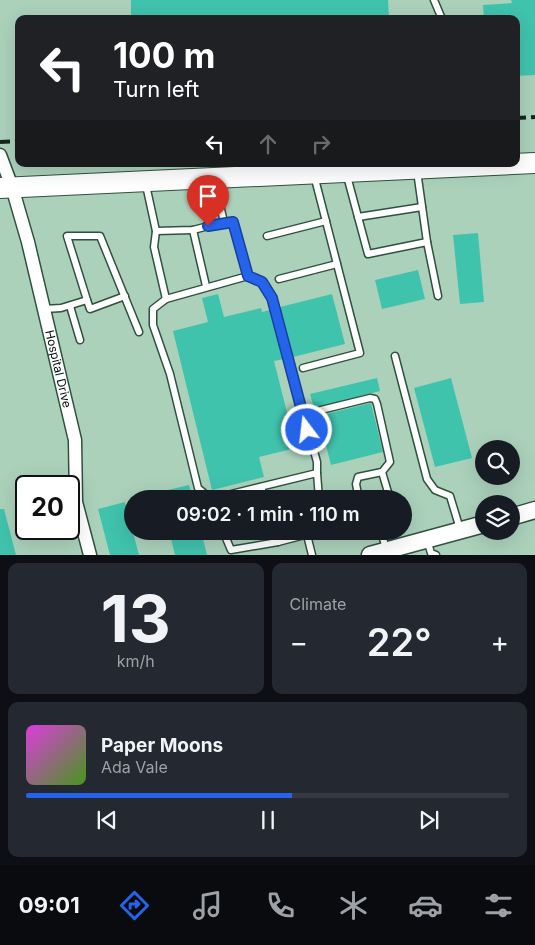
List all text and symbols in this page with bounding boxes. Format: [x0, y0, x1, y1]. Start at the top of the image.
text: 100 m [113, 34, 216, 76]
icon: left [30, 35, 95, 100]
text: Turn left [113, 76, 199, 102]
icon: left [201, 130, 229, 158]
icon: ahead [254, 130, 282, 158]
icon: right [307, 130, 335, 158]
pin [187, 175, 229, 226]
icon: arrive [194, 182, 222, 210]
street label: Hospital Drive [42, 328, 75, 409]
position arrow [280, 403, 332, 455]
map controls [475, 440, 520, 540]
button: search [475, 440, 520, 485]
speed limit sign: 20 [15, 475, 80, 540]
button: layers [475, 495, 520, 540]
text: 09:02 · 1 min · 110 m [176, 503, 360, 526]
text: 13 [101, 579, 171, 658]
text: Climate [290, 594, 346, 614]
text: 22° [367, 619, 432, 665]
text: − [290, 625, 308, 659]
text: + [490, 625, 509, 659]
text: km/h [117, 651, 155, 671]
text: Paper Moons [101, 734, 223, 757]
text: Ada Vale [101, 757, 168, 777]
icon: previous [93, 806, 121, 834]
icon: pause [254, 806, 282, 834]
icon: next [415, 806, 443, 834]
icon: directions [117, 888, 152, 923]
icon: music [190, 888, 225, 923]
icon: phone [263, 888, 298, 923]
icon: climate [336, 888, 371, 923]
icon: car [408, 888, 443, 923]
icon: filters [481, 888, 516, 923]
text: 09:01 [19, 892, 80, 918]

